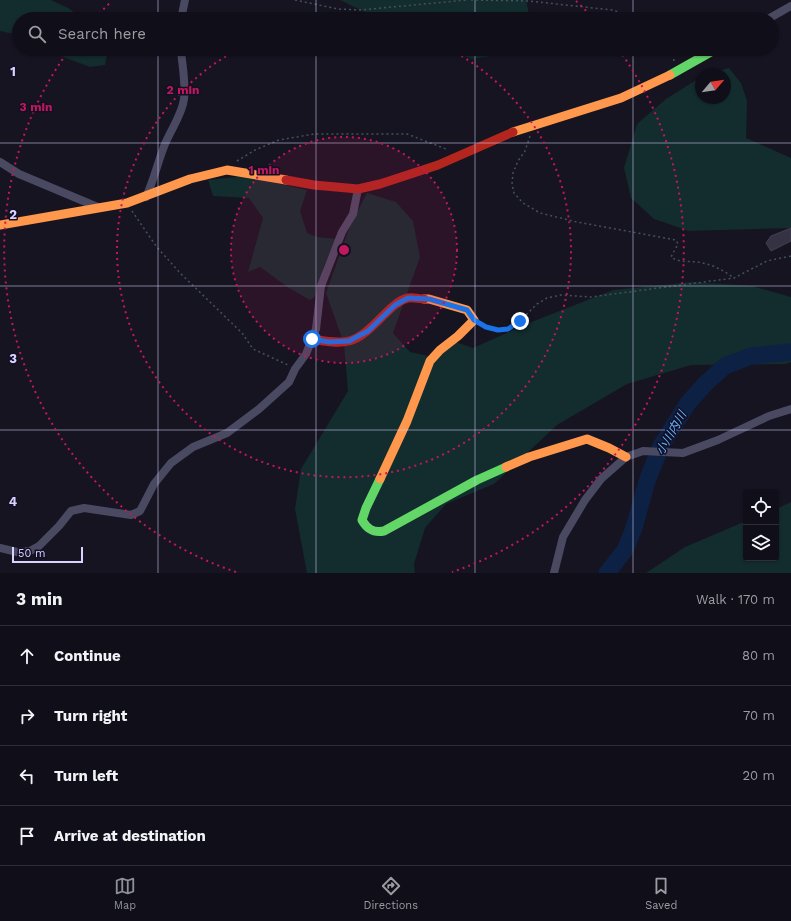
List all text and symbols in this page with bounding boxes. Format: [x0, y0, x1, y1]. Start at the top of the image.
search box [12, 12, 779, 56]
icon: search [26, 23, 48, 45]
text: Search here [58, 25, 146, 43]
text: 1 [10, 64, 16, 79]
north arrow [695, 68, 731, 104]
text: 2 min [167, 83, 199, 97]
text: 3 min [20, 100, 52, 114]
text: 1 min [249, 163, 279, 177]
text: 2 [9, 207, 17, 222]
centre of rings [337, 243, 351, 257]
route end [511, 312, 529, 330]
route start [303, 330, 321, 348]
text: 3 [9, 351, 17, 366]
water label: 小川内川 [653, 407, 690, 457]
map controls [743, 489, 779, 561]
button: locate [743, 489, 779, 525]
text: 4 [9, 494, 18, 509]
button: layers [743, 525, 779, 561]
scale bar [12, 545, 83, 564]
text: 50 m [18, 547, 45, 560]
text: 3 min [16, 589, 62, 609]
text: Walk · 170 m [696, 592, 775, 607]
icon: ahead [16, 645, 38, 667]
text: Continue [54, 647, 121, 665]
text: 80 m [742, 648, 775, 663]
icon: right [16, 705, 38, 727]
text: Turn right [54, 707, 127, 725]
text: 70 m [743, 708, 775, 723]
icon: left [16, 765, 38, 787]
text: Turn left [54, 767, 118, 785]
text: 20 m [743, 768, 775, 783]
icon: arrive [16, 825, 38, 847]
text: Arrive at destination [54, 827, 206, 845]
tab: Map [114, 875, 136, 912]
tab: Directions [364, 875, 418, 912]
tab: Saved [645, 875, 677, 912]

